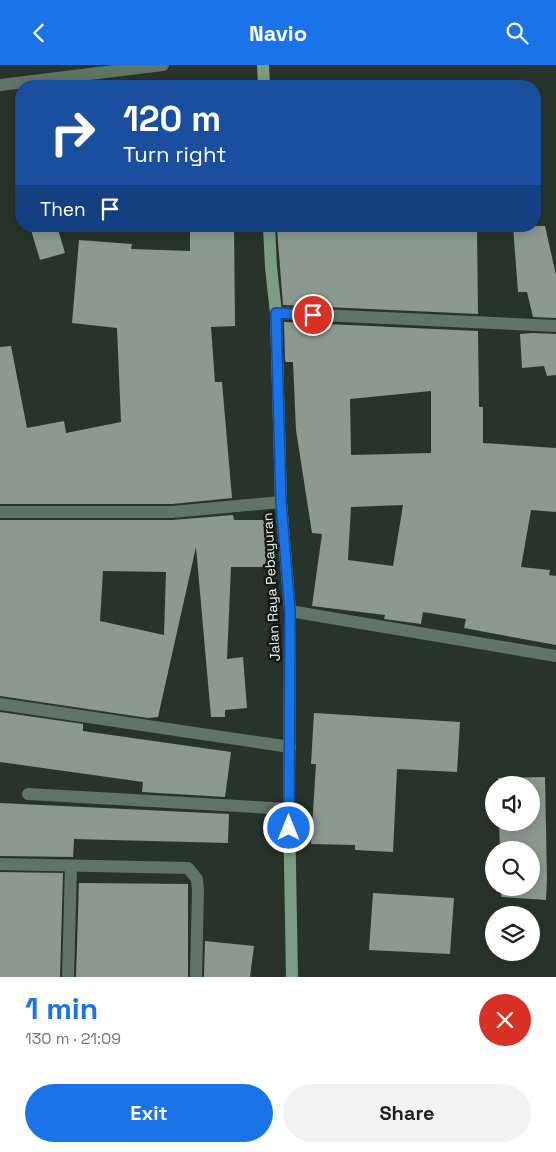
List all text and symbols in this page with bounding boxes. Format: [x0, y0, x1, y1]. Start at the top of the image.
icon: back [25, 19, 53, 47]
text: Navio [249, 19, 307, 47]
icon: search [503, 19, 531, 47]
text: 120 m [123, 97, 221, 141]
icon: right [40, 100, 105, 165]
text: Turn right [123, 140, 226, 168]
icon: arrive [96, 195, 124, 223]
text: Then [40, 197, 86, 222]
pin [292, 294, 334, 336]
icon: arrive [299, 301, 327, 329]
street label: Jalan Raya Pebayuran [258, 512, 284, 662]
map controls [485, 776, 540, 961]
button: sound [485, 776, 540, 831]
position arrow [262, 801, 314, 853]
button: search [485, 841, 540, 896]
button: layers [485, 906, 540, 961]
text: 1 min [25, 989, 98, 1028]
button: close [479, 994, 531, 1046]
text: 130 m · 21:09 [25, 1028, 121, 1049]
button: Exit [25, 1084, 273, 1142]
button: Share [283, 1084, 531, 1142]

